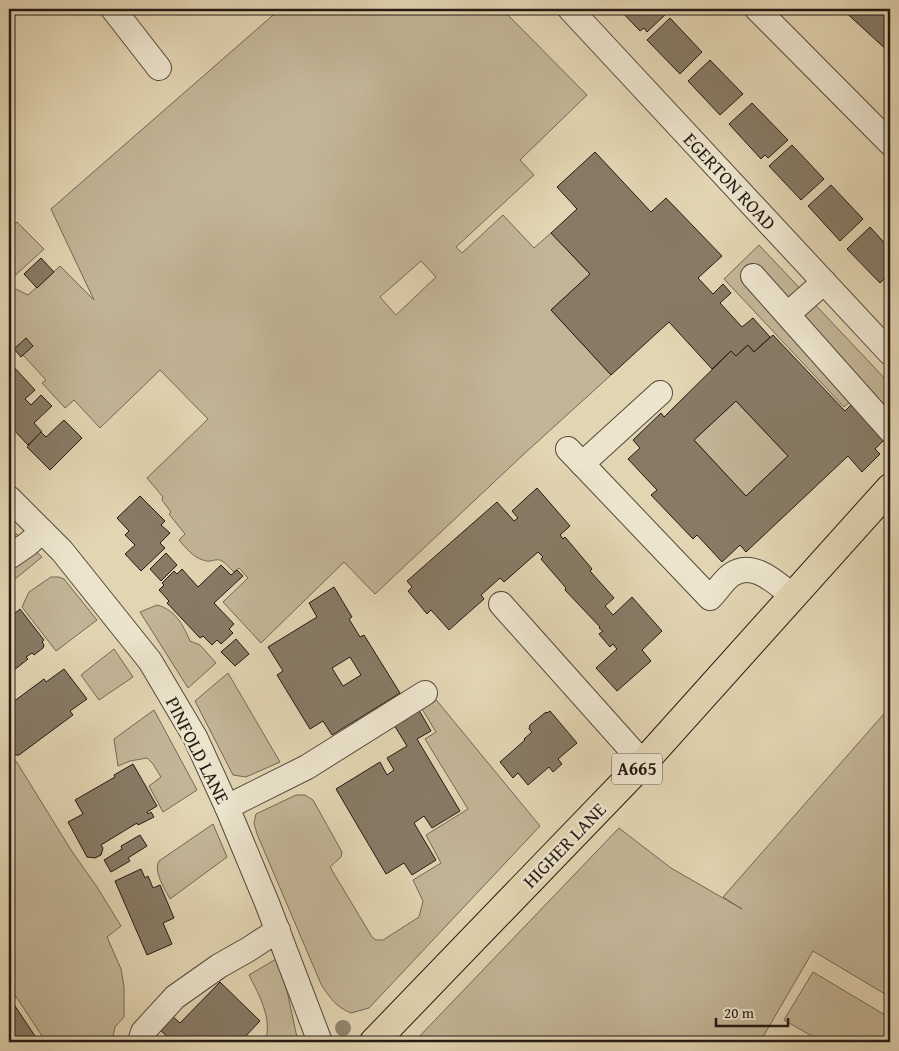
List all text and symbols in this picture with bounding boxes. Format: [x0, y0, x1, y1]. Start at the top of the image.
street label: EGERTON ROAD [677, 126, 783, 236]
street label: PINFOLD LANE [159, 691, 237, 809]
road number: A665 [612, 754, 662, 784]
street label: HIGHER LANE [516, 796, 612, 894]
scale bar [716, 996, 789, 1028]
text: 20 m [724, 1002, 755, 1023]

